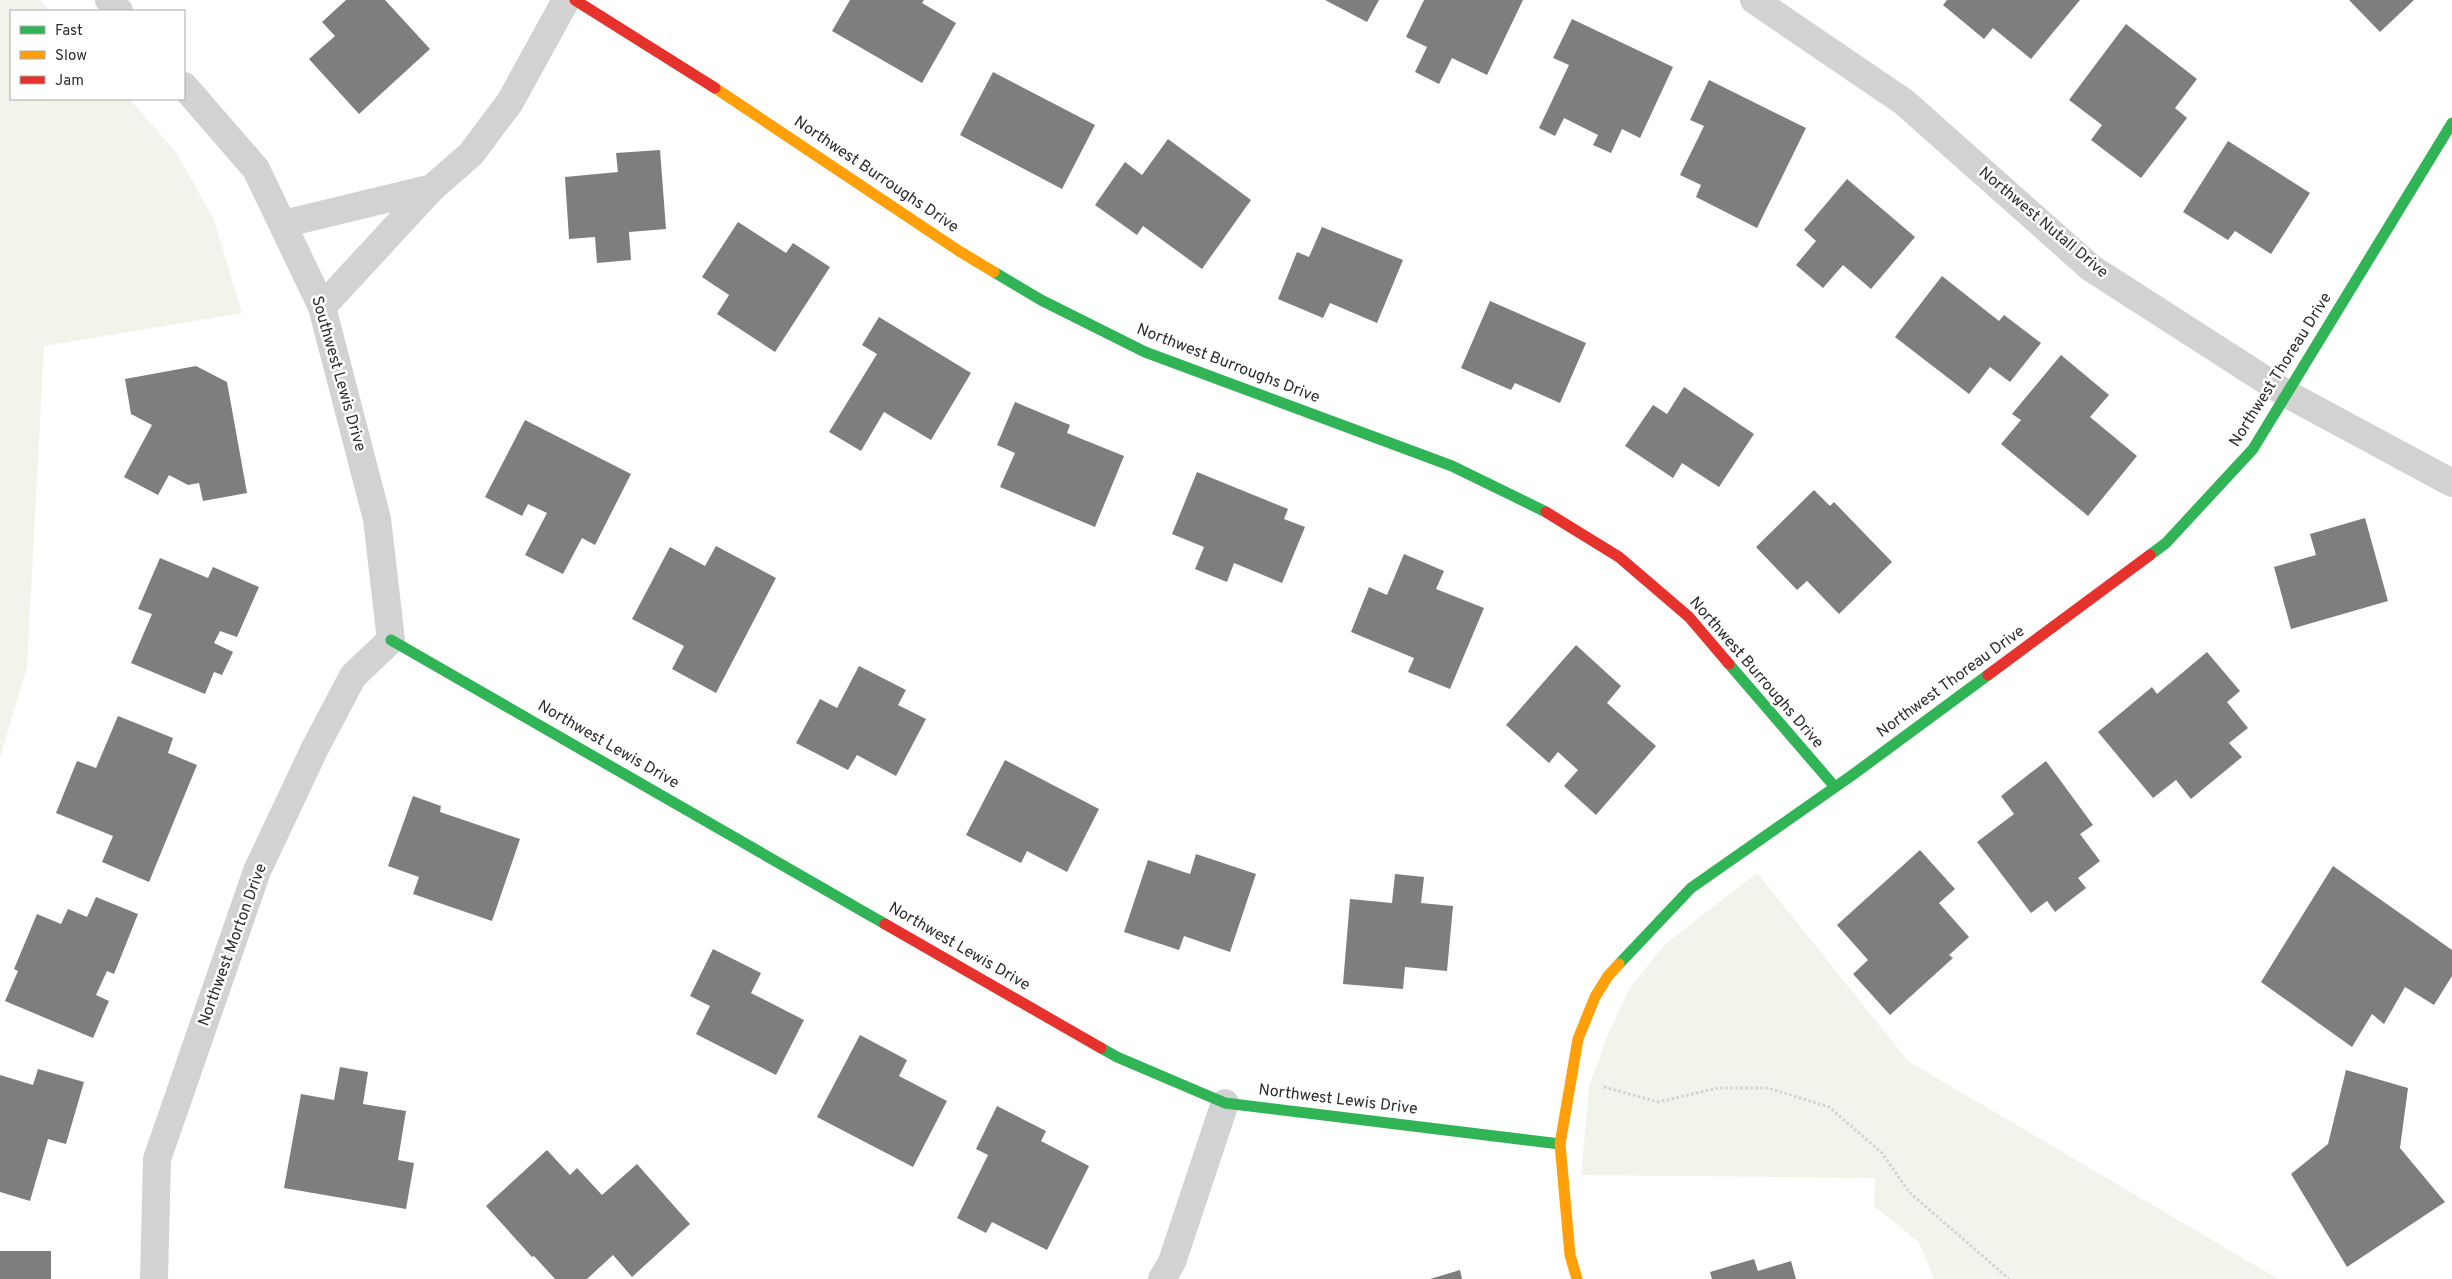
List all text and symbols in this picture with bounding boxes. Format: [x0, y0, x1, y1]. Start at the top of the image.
legend [10, 10, 185, 100]
text: Fast [55, 22, 83, 41]
text: Slow [55, 47, 87, 66]
text: Jam [55, 72, 84, 91]
street label: Northwest Burroughs Drive [790, 112, 962, 238]
street label: Northwest Nutall Drive [1974, 163, 2112, 283]
street label: Northwest Thoreau Drive [2225, 289, 2337, 451]
street label: Southwest Lewis Drive [306, 294, 370, 454]
street label: Northwest Burroughs Drive [1134, 320, 1322, 408]
street label: Northwest Burroughs Drive [1685, 593, 1827, 753]
street label: Northwest Thoreau Drive [1873, 621, 2029, 743]
street label: Northwest Lewis Drive [534, 696, 682, 794]
street label: Northwest Morton Drive [194, 861, 272, 1029]
street label: Northwest Lewis Drive [885, 898, 1033, 996]
street label: Northwest Lewis Drive [1257, 1080, 1419, 1120]

